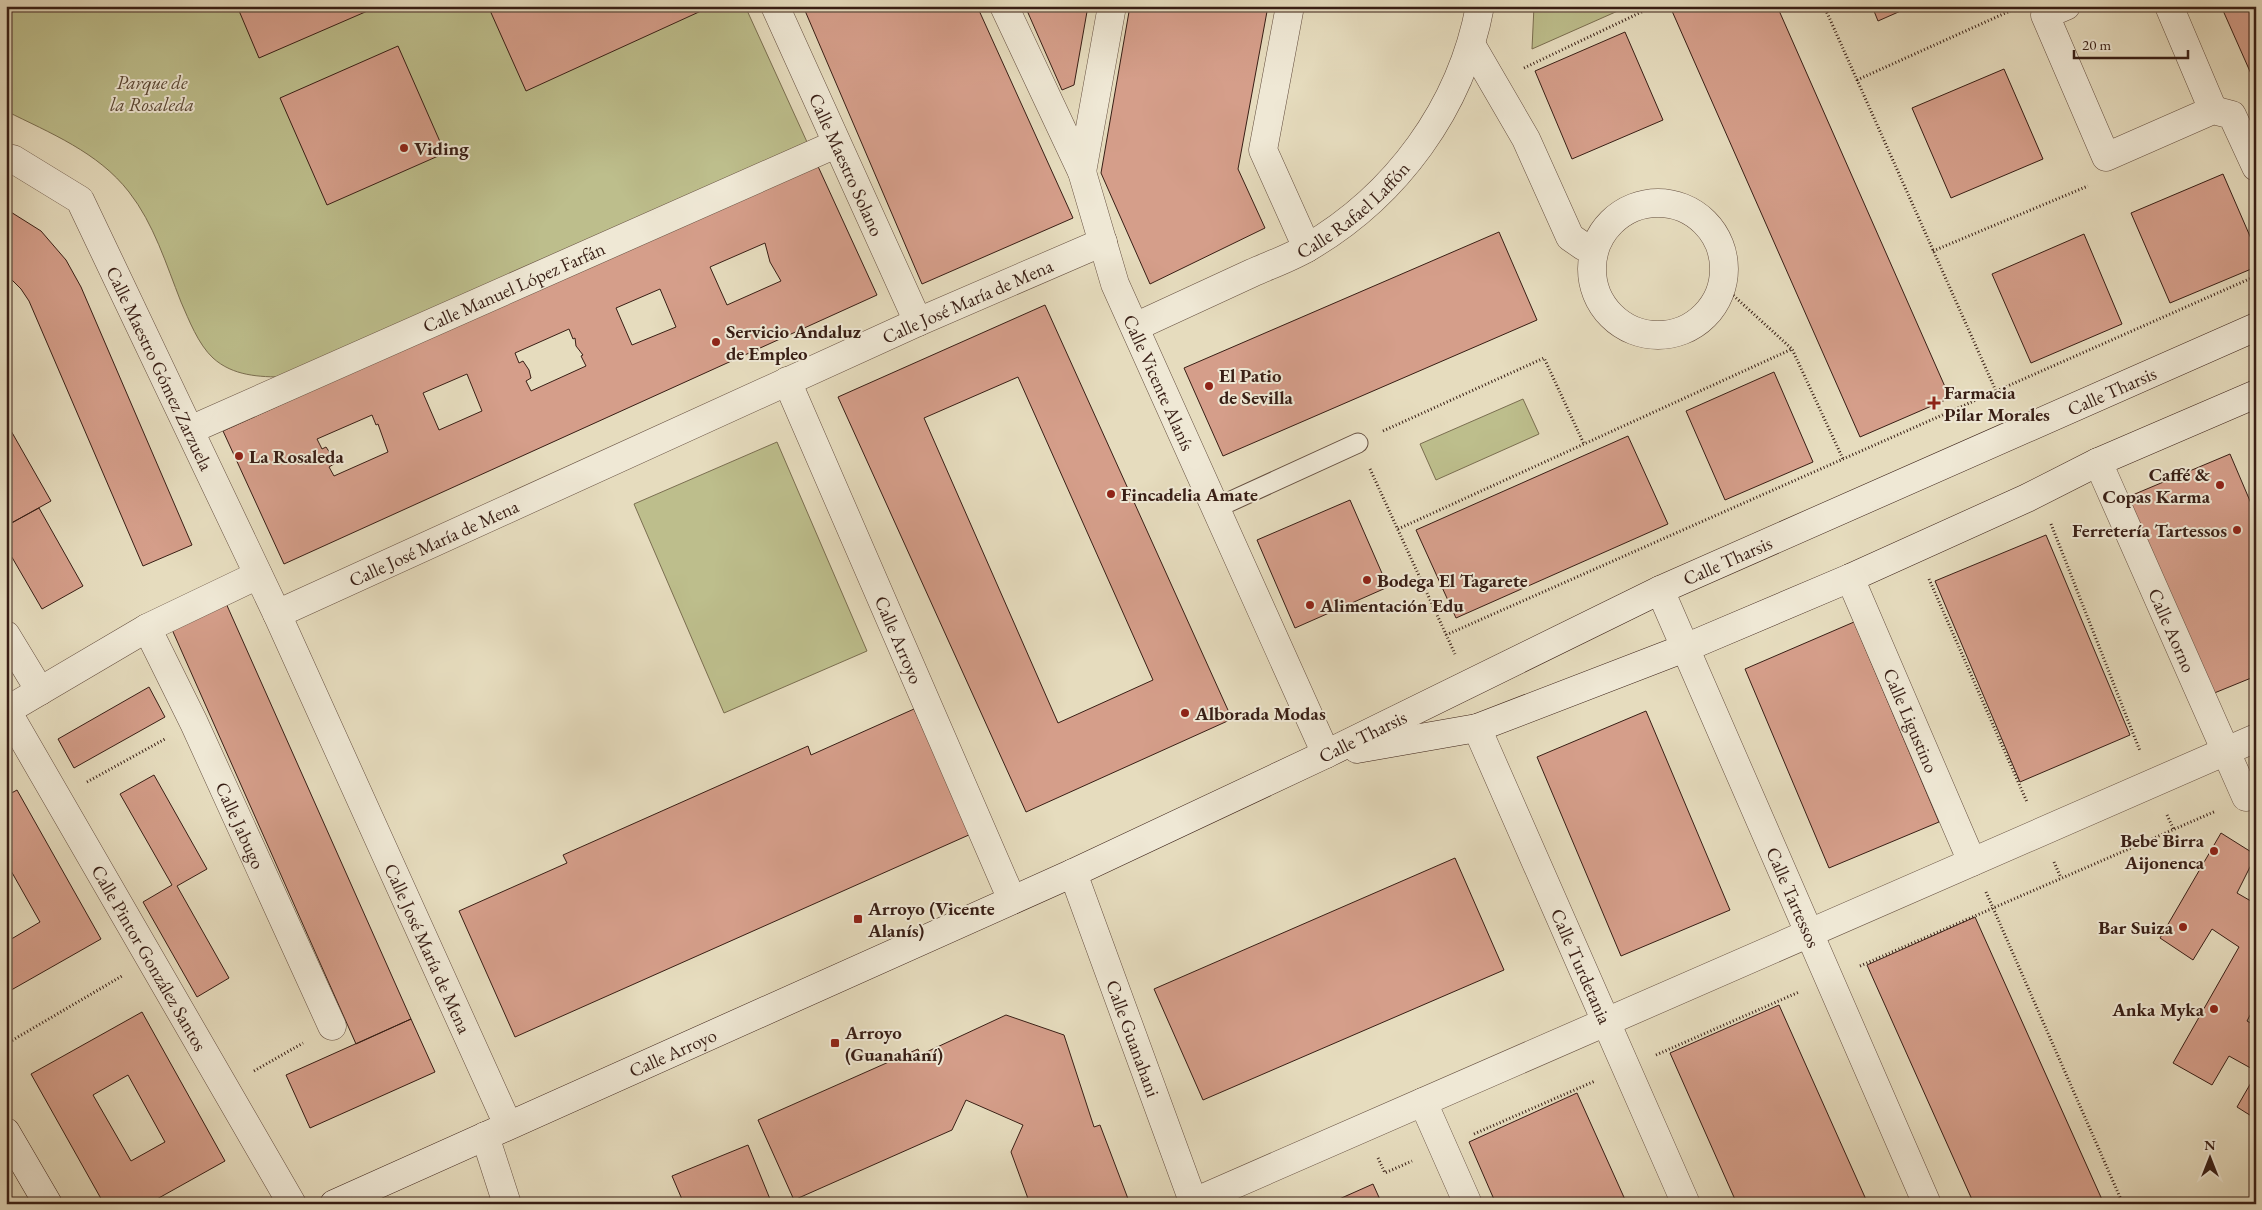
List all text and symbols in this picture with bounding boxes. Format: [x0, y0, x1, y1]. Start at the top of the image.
scale bar [2074, 28, 2188, 60]
text: 20 m [2082, 35, 2111, 54]
park label: Parque de la Rosaleda [110, 70, 194, 117]
street label: Calle Maestro Solano [804, 89, 890, 240]
place label: Viding [414, 136, 469, 161]
marker: Viding [398, 142, 410, 154]
street label: Calle Rafael Laffón [1292, 156, 1415, 264]
street label: Calle Manuel López Farfán [419, 235, 609, 338]
street label: Calle José María de Mena [878, 253, 1057, 349]
street label: Calle Maestro Gómez Zarzuela [101, 262, 220, 475]
street label: Calle Vicente Alanís [1118, 310, 1201, 454]
place label: Servicio Andaluz de Empleo [726, 319, 861, 366]
marker: Servicio Andaluz de Empleo [710, 336, 722, 348]
street label: Calle Tharsis [2063, 360, 2160, 421]
place label: El Patio de Sevilla [1219, 363, 1294, 410]
marker: El Patio de Sevilla [1203, 380, 1215, 392]
place label: Farmacia Pilar Morales [1944, 380, 2050, 427]
marker: Farmacia Pilar Morales [1928, 397, 1940, 409]
place label: La Rosaleda [249, 444, 345, 469]
marker: La Rosaleda [233, 450, 245, 462]
place label: Caffé & Copas Karma [2103, 462, 2211, 509]
marker: Caffé & Copas Karma [2214, 479, 2226, 491]
place label: Fincadelia Amate [1121, 482, 1258, 507]
marker: Fincadelia Amate [1105, 488, 1117, 500]
street label: Calle José María de Mena [345, 493, 523, 592]
place label: Ferretería Tartessos [2072, 518, 2227, 543]
marker: Ferretería Tartessos [2231, 524, 2243, 536]
street label: Calle Tharsis [1679, 530, 1776, 591]
place label: Bodega El Tagarete [1377, 568, 1528, 593]
marker: Bodega El Tagarete [1361, 574, 1373, 586]
street label: Calle Aorno [2143, 584, 2202, 676]
street label: Calle Arroyo [869, 592, 929, 688]
place label: Alimentación Edu [1319, 593, 1464, 618]
marker: Alimentación Edu [1304, 599, 1316, 611]
street label: Calle Ligustino [1878, 664, 1945, 777]
place label: Alborada Modas [1194, 701, 1326, 726]
street label: Calle Tharsis [1315, 704, 1411, 768]
marker: Alborada Modas [1179, 707, 1191, 719]
street label: Calle Jabugo [210, 778, 271, 873]
place label: Bebe Birra Aijonenca [2120, 828, 2205, 875]
street label: Calle Tartessos [1761, 843, 1826, 951]
marker: Bebe Birra Aijonenca [2208, 845, 2220, 857]
street label: Calle José María de Mena [379, 859, 478, 1038]
street label: Calle Pintor González Santos [86, 860, 213, 1055]
place label: Arroyo (Vicente Alanís) [867, 896, 995, 943]
street label: Calle Turdetania [1545, 905, 1618, 1028]
marker: Arroyo (Vicente Alanís) [852, 913, 864, 925]
place label: Bar Suiza [2098, 915, 2174, 940]
marker: Bar Suiza [2177, 921, 2189, 933]
street label: Calle Guanahani [1101, 976, 1166, 1101]
place label: Anka Myka [2111, 997, 2205, 1022]
marker: Anka Myka [2208, 1003, 2220, 1015]
place label: Arroyo (Guanahaní) [844, 1020, 943, 1067]
street label: Calle Arroyo [625, 1022, 720, 1083]
marker: Arroyo (Guanahaní) [829, 1037, 841, 1049]
north arrow [2184, 1132, 2234, 1182]
text: N [2204, 1136, 2216, 1154]

